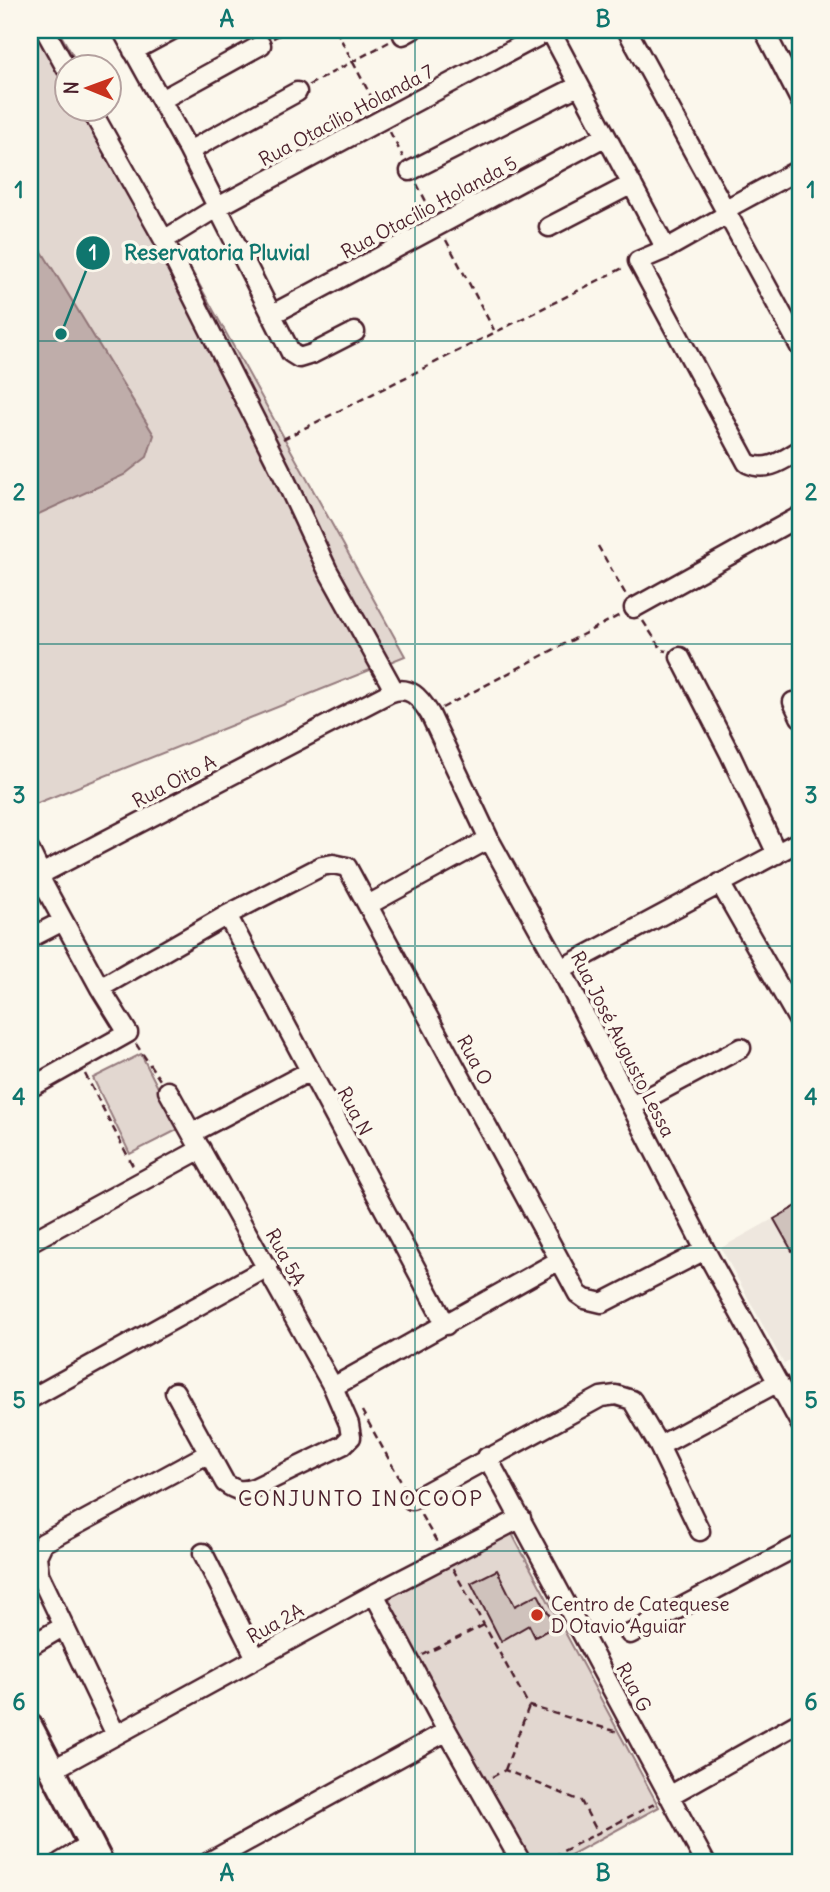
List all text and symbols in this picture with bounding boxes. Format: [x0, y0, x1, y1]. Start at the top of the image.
text: A [220, 4, 235, 33]
text: B [595, 4, 611, 33]
north arrow [52, 52, 122, 122]
street label: Rua Otacílio Holanda 7 [255, 59, 437, 171]
text: N [59, 81, 83, 94]
street label: Rua Otacílio Holanda 5 [337, 150, 521, 264]
text: 1 [14, 175, 24, 204]
text: 1 [806, 175, 816, 204]
callout: Reservatoria Pluvial [75, 232, 324, 274]
text: 1 [89, 239, 97, 266]
text: Reservatoria Pluvial [124, 239, 310, 266]
text: 2 [13, 477, 26, 506]
text: 2 [805, 477, 818, 506]
street label: Rua Oito A [128, 749, 220, 813]
text: 3 [12, 780, 26, 809]
text: 3 [804, 780, 818, 809]
street label: Rua José Augusto Lessa [566, 947, 680, 1141]
street label: Rua O [452, 1031, 498, 1089]
text: 4 [12, 1082, 26, 1111]
text: 4 [804, 1082, 818, 1111]
street label: Rua N [332, 1083, 378, 1139]
street label: Rua 5A [261, 1224, 311, 1290]
text: 5 [12, 1385, 26, 1414]
text: 5 [804, 1385, 818, 1414]
district label: CONJUNTO INOCOOP [238, 1485, 484, 1512]
place label: Centro de Catequese D Otavio Aguiar [551, 1592, 729, 1638]
street label: Rua 2A [243, 1598, 307, 1648]
marker: Centro de Catequese D Otavio Aguiar [529, 1607, 545, 1623]
street label: Rua G [611, 1658, 657, 1716]
text: 6 [12, 1687, 26, 1716]
text: 6 [804, 1687, 818, 1716]
text: A [220, 1858, 235, 1887]
text: B [595, 1858, 611, 1887]

